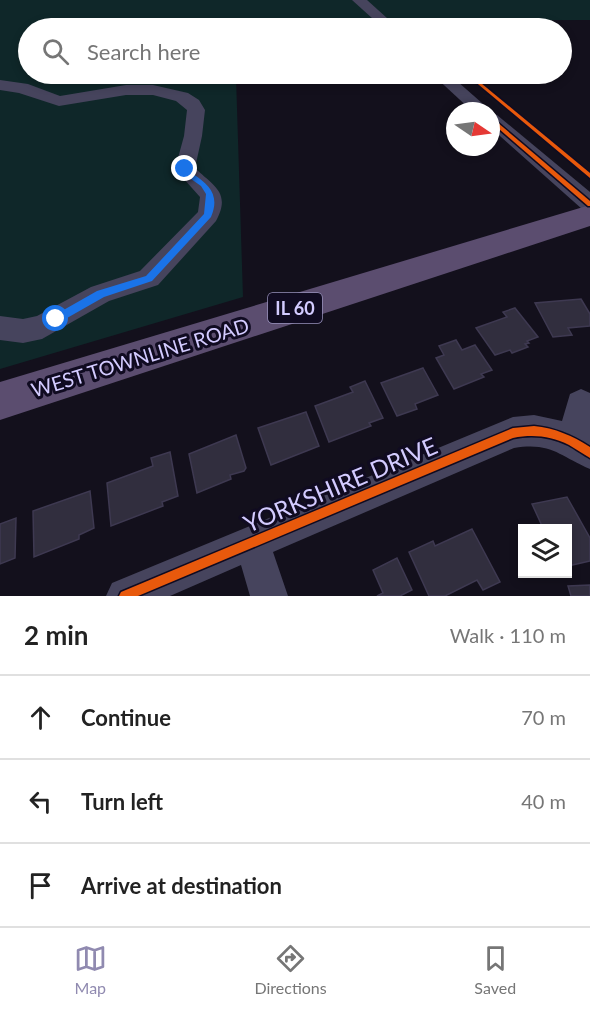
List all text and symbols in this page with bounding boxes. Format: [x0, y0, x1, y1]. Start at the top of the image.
search box [18, 18, 572, 84]
icon: search [39, 35, 72, 68]
text: Search here [87, 38, 200, 65]
north arrow [446, 102, 500, 156]
route end [171, 155, 197, 181]
road number: IL 60 [268, 293, 322, 323]
route start [42, 305, 68, 331]
street label: WEST TOWNLINE ROAD [28, 312, 252, 402]
street label: YORKSHIRE DRIVE [239, 430, 441, 538]
map controls [518, 524, 572, 578]
button: layers [518, 524, 572, 578]
text: 2 min [24, 619, 88, 651]
text: Walk · 110 m [450, 623, 566, 647]
icon: ahead [24, 701, 57, 734]
text: Continue [81, 704, 171, 731]
text: 70 m [521, 705, 566, 729]
icon: left [24, 785, 57, 818]
text: Turn left [81, 788, 163, 815]
text: 40 m [521, 789, 566, 813]
icon: arrive [24, 869, 57, 902]
text: Arrive at destination [81, 872, 282, 899]
tab: Map [74, 942, 107, 997]
tab: Directions [254, 942, 327, 997]
tab: Saved [474, 942, 516, 997]

